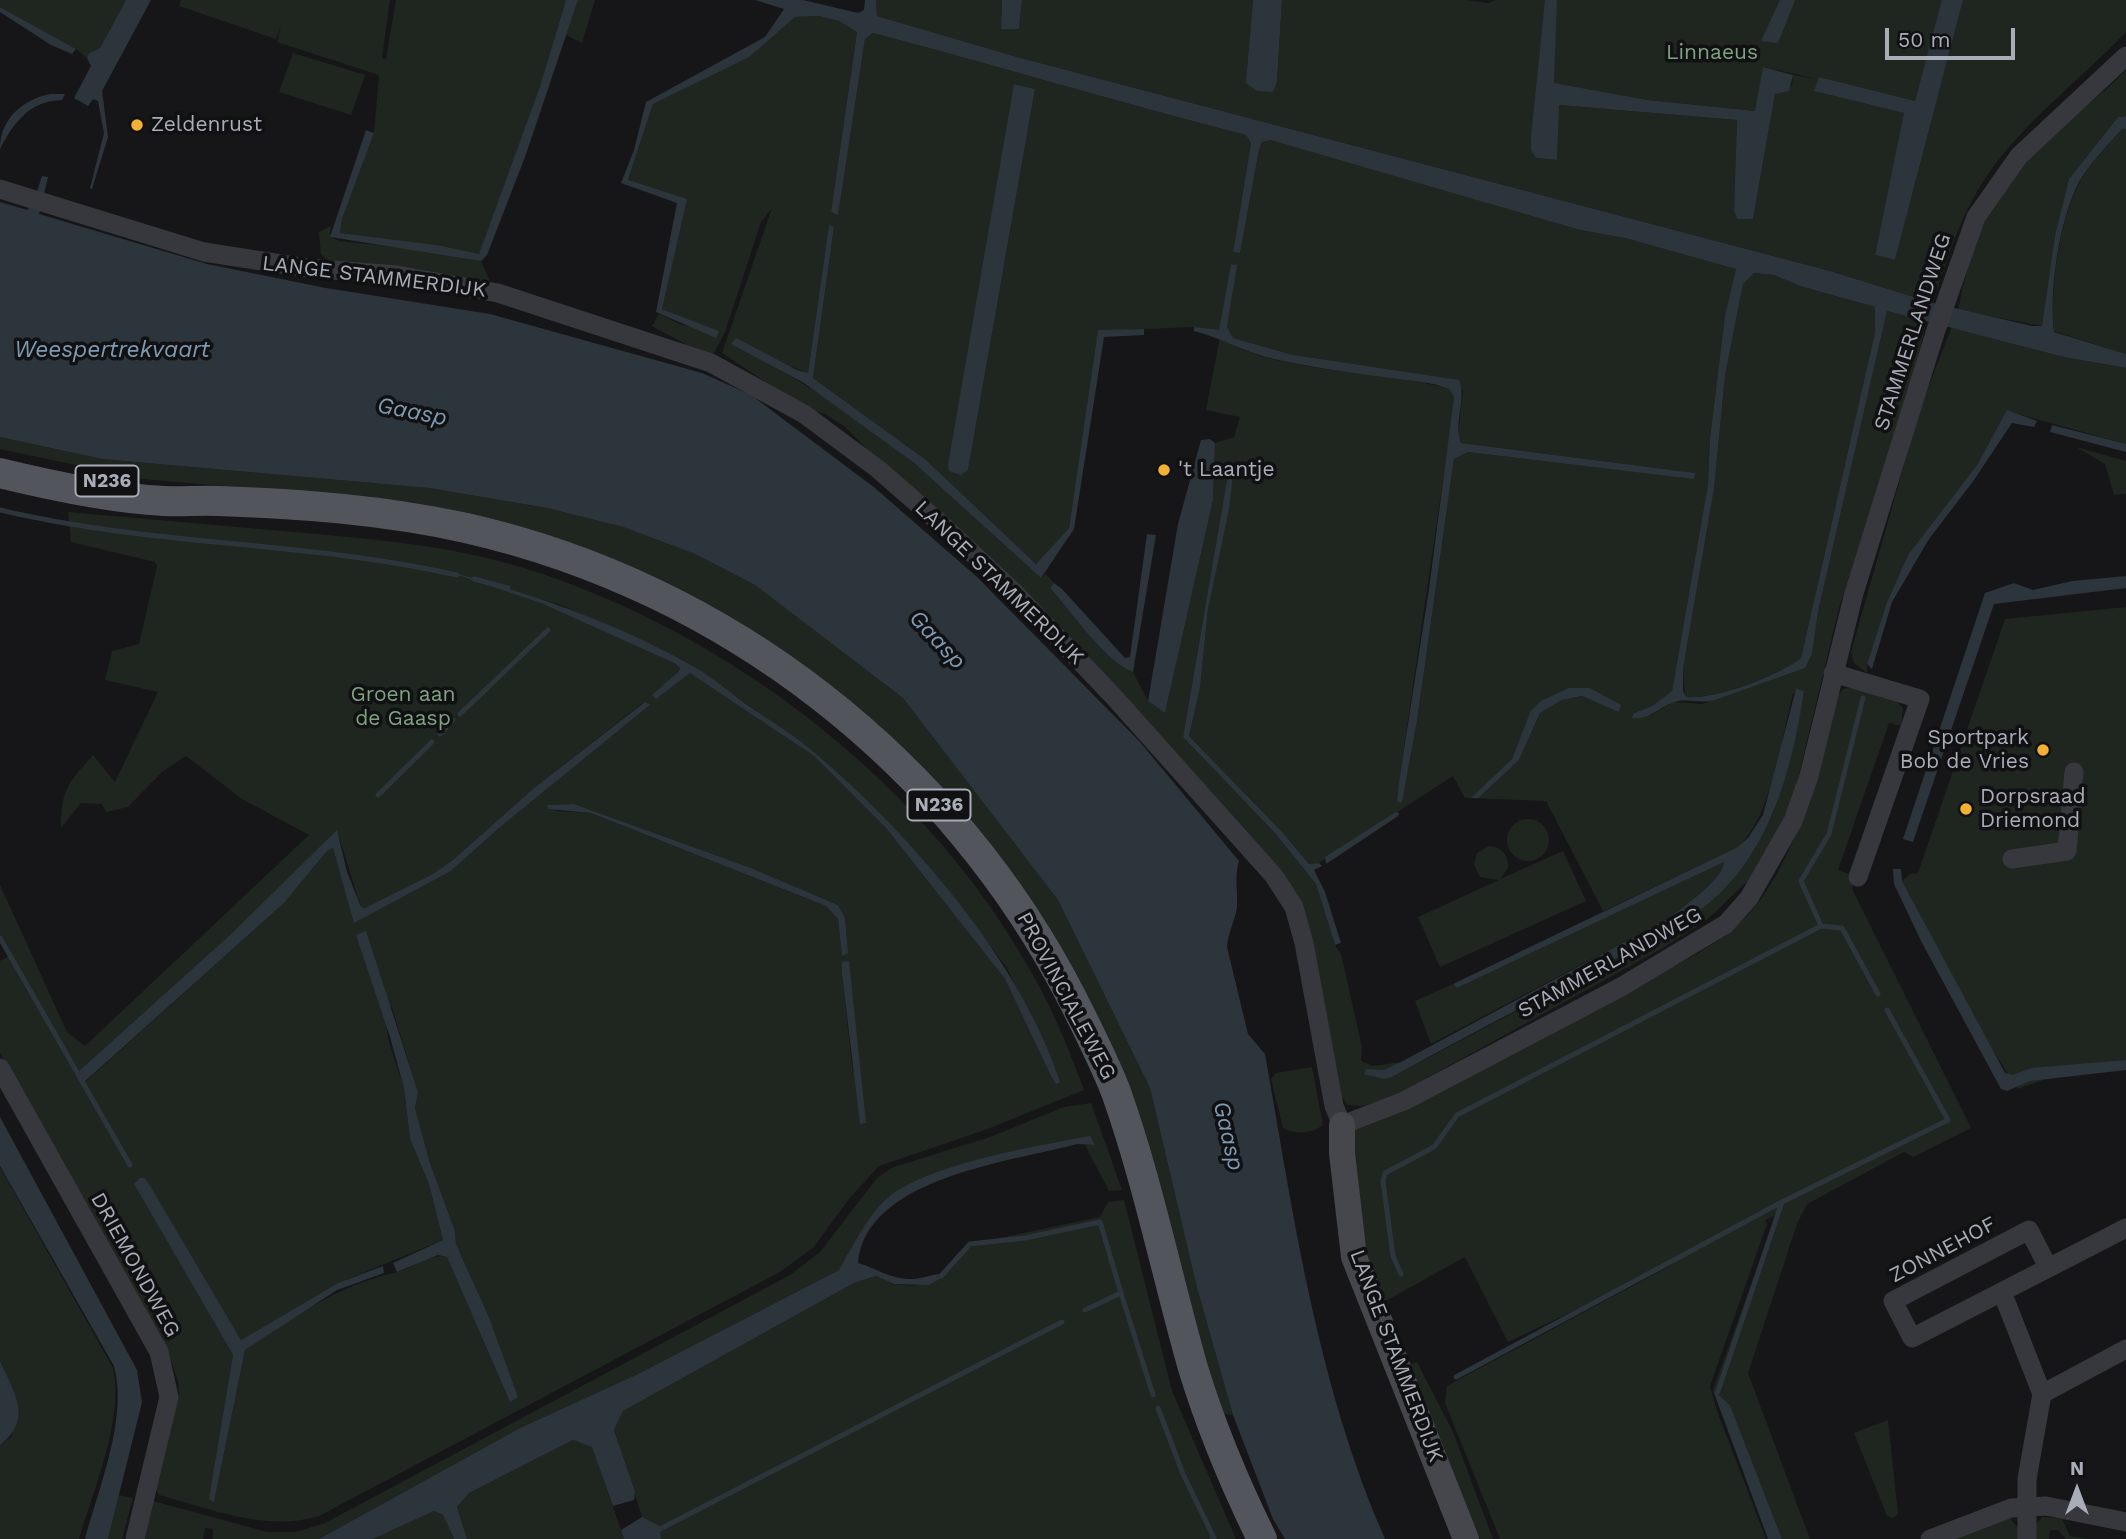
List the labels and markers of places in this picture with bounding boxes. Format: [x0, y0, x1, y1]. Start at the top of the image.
place label: Zeldenrust [151, 112, 262, 138]
marker: Zeldenrust [129, 117, 145, 133]
place label: 't Laantje [1178, 457, 1275, 483]
marker: 't Laantje [1156, 462, 1172, 478]
place label: Sportpark Bob de Vries [1900, 725, 2029, 775]
marker: Sportpark Bob de Vries [2035, 742, 2051, 758]
place label: Dorpsraad Driemond [1980, 784, 2086, 834]
marker: Dorpsraad Driemond [1958, 801, 1974, 817]

